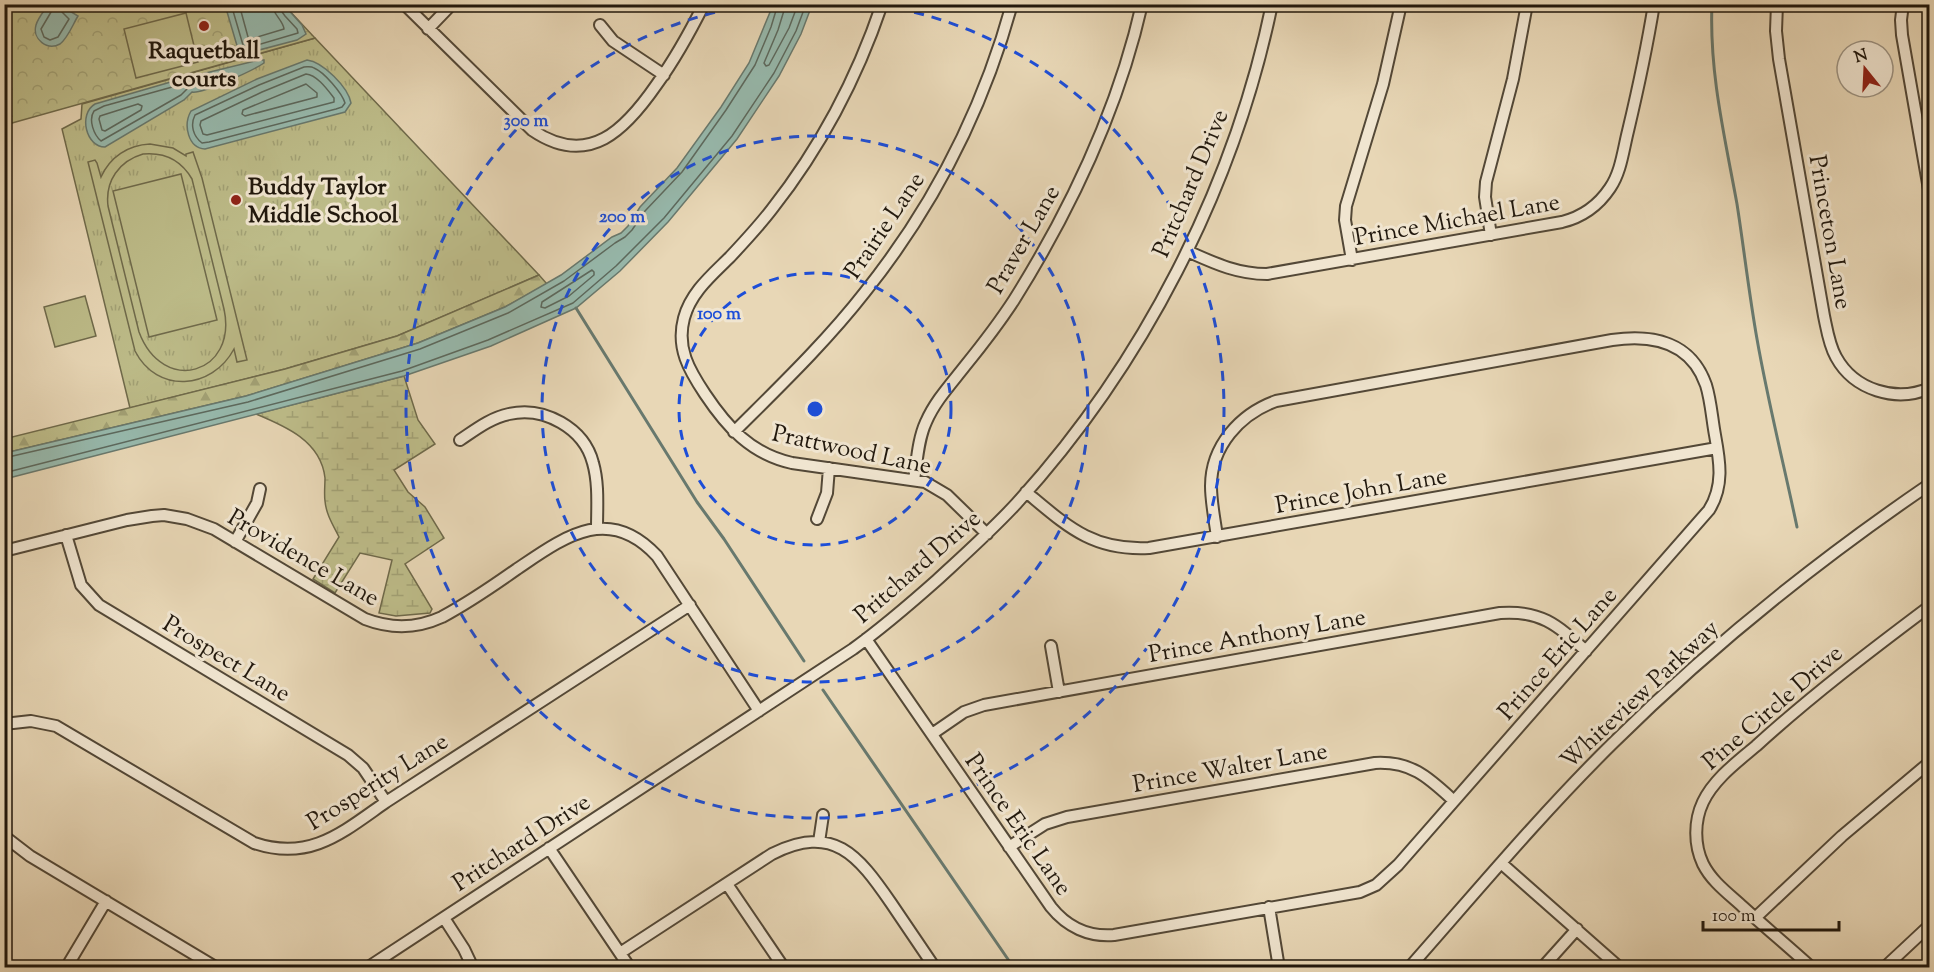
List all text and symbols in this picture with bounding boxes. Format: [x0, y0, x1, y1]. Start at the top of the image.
marker: Raquetball courts [197, 19, 211, 33]
place label: Raquetball courts [148, 35, 260, 97]
north arrow [1835, 39, 1895, 99]
text: N [1852, 44, 1871, 70]
street label: Pritchard Drive [1145, 104, 1238, 263]
text: 300 m [504, 109, 549, 135]
street label: Princeton Lane [1799, 152, 1859, 312]
street label: Prairie Lane [837, 166, 934, 286]
place label: Buddy Taylor Middle School [248, 171, 398, 233]
street label: Praver Lane [980, 179, 1070, 301]
street label: Prince Michael Lane [1352, 186, 1563, 256]
marker: Buddy Taylor Middle School [229, 193, 243, 207]
text: 200 m [599, 205, 645, 231]
text: 100 m [697, 302, 741, 328]
centre of rings [805, 399, 825, 419]
street label: Prattwood Lane [769, 417, 934, 484]
street label: Prince John Lane [1273, 460, 1450, 524]
street label: Providence Lane [221, 501, 385, 616]
street label: Pritchard Drive [848, 503, 989, 632]
street label: Prince Eric Lane [1491, 580, 1626, 728]
street label: Prince Anthony Lane [1146, 601, 1369, 673]
street label: Prospect Lane [156, 608, 296, 711]
street label: Whiteview Parkway [1554, 613, 1727, 778]
street label: Pine Circle Drive [1696, 638, 1851, 779]
street label: Prosperity Lane [301, 726, 455, 840]
street label: Prince Walter Lane [1130, 735, 1330, 803]
street label: Prince Eric Lane [956, 747, 1079, 903]
street label: Pritchard Drive [447, 786, 598, 901]
scale bar [1703, 894, 1840, 932]
text: 100 m [1712, 904, 1756, 930]

